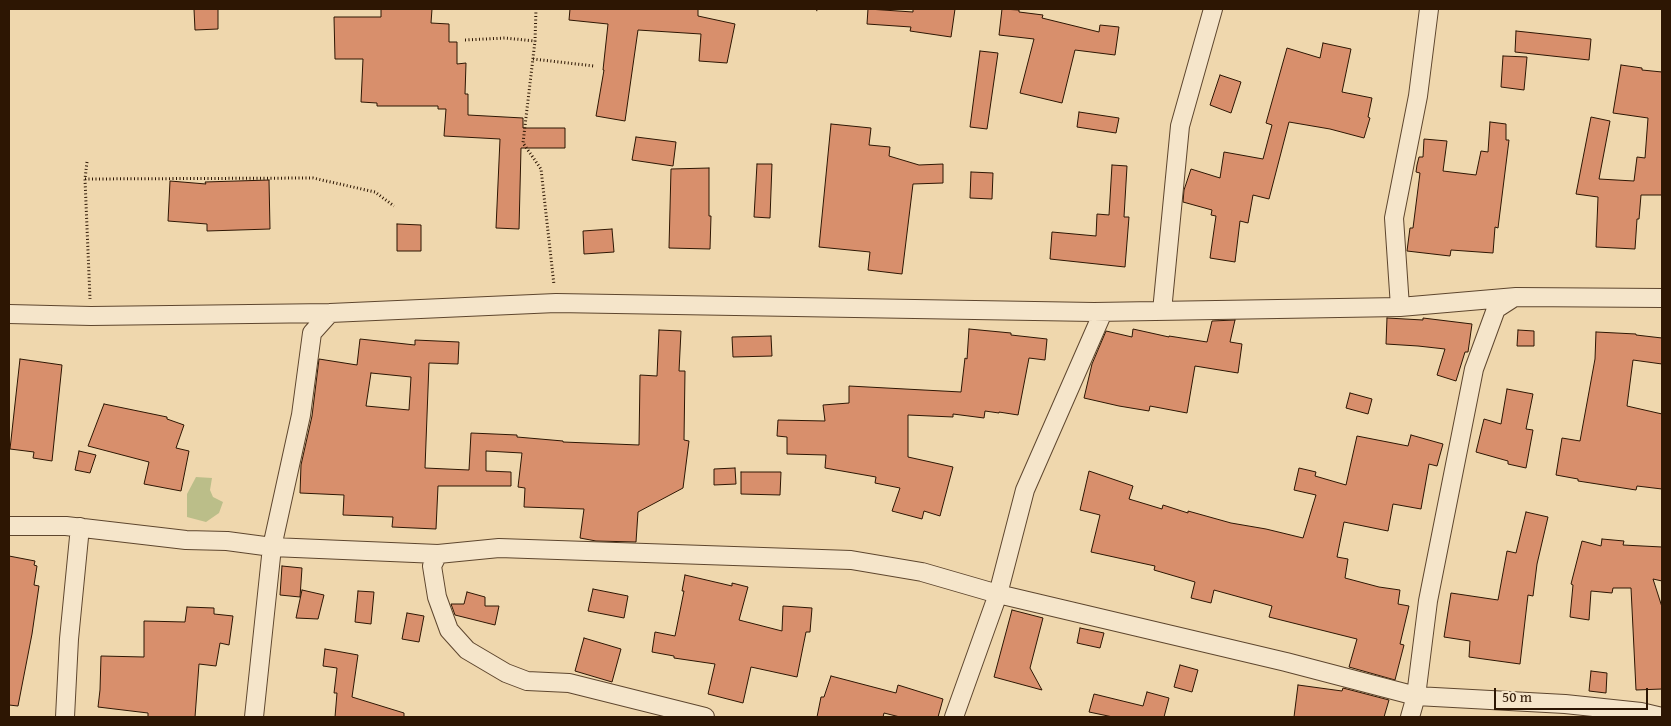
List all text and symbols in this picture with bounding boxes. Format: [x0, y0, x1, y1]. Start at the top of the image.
scale bar [1496, 678, 1650, 710]
text: 50 m [1502, 686, 1532, 707]

